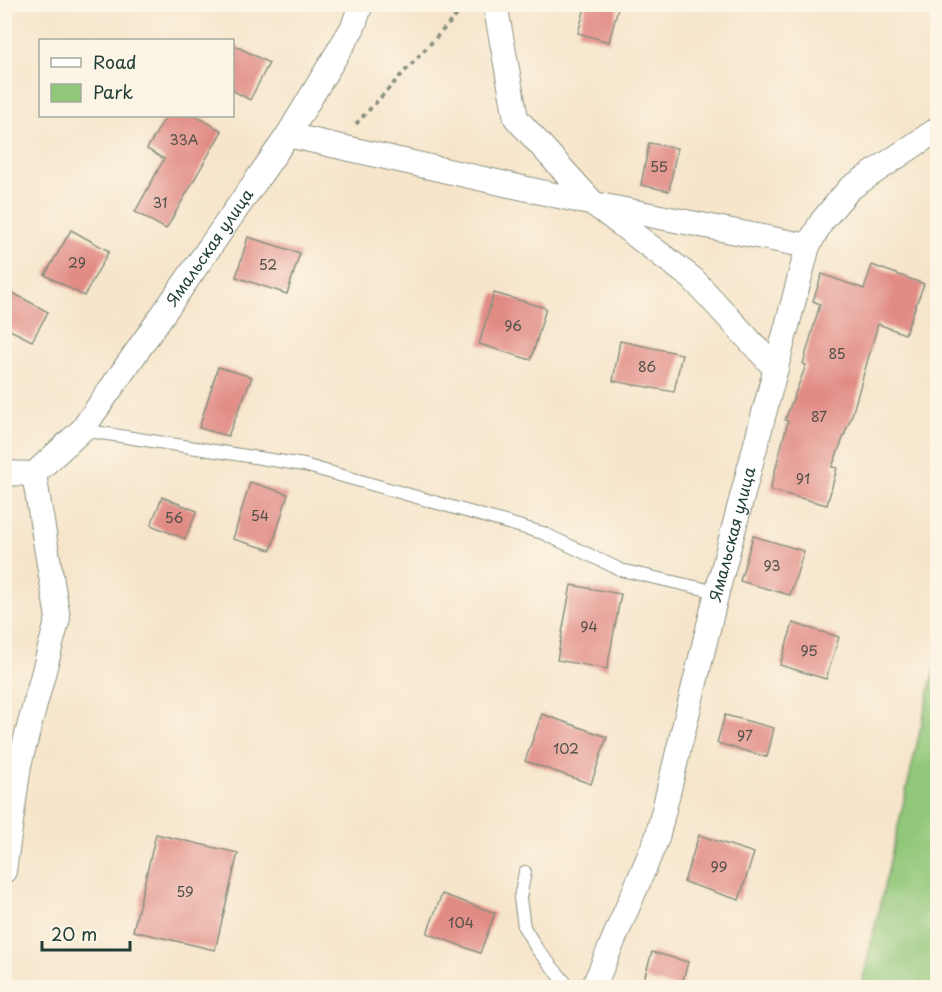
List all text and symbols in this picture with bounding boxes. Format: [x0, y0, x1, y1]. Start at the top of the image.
legend [39, 39, 234, 117]
text: Road [93, 48, 137, 75]
text: Park [93, 78, 133, 105]
house number: 33А [169, 129, 199, 150]
house number: 55 [650, 156, 668, 177]
street label: Ямальская улица [159, 183, 258, 311]
house number: 31 [153, 192, 167, 213]
house number: 29 [68, 252, 86, 273]
house number: 52 [259, 254, 277, 275]
house number: 96 [504, 315, 522, 336]
house number: 85 [828, 343, 846, 364]
house number: 86 [638, 356, 656, 377]
house number: 87 [811, 406, 827, 427]
street label: Ямальская улица [702, 464, 760, 605]
house number: 91 [796, 468, 810, 489]
house number: 54 [251, 505, 269, 526]
house number: 56 [165, 507, 184, 528]
house number: 93 [763, 555, 781, 576]
house number: 94 [580, 616, 598, 637]
house number: 95 [800, 640, 818, 661]
house number: 97 [737, 725, 753, 746]
house number: 102 [553, 738, 579, 759]
house number: 99 [710, 856, 728, 877]
house number: 59 [176, 881, 194, 902]
house number: 104 [448, 912, 474, 933]
scale bar [42, 914, 130, 952]
text: 20 m [51, 920, 97, 947]

